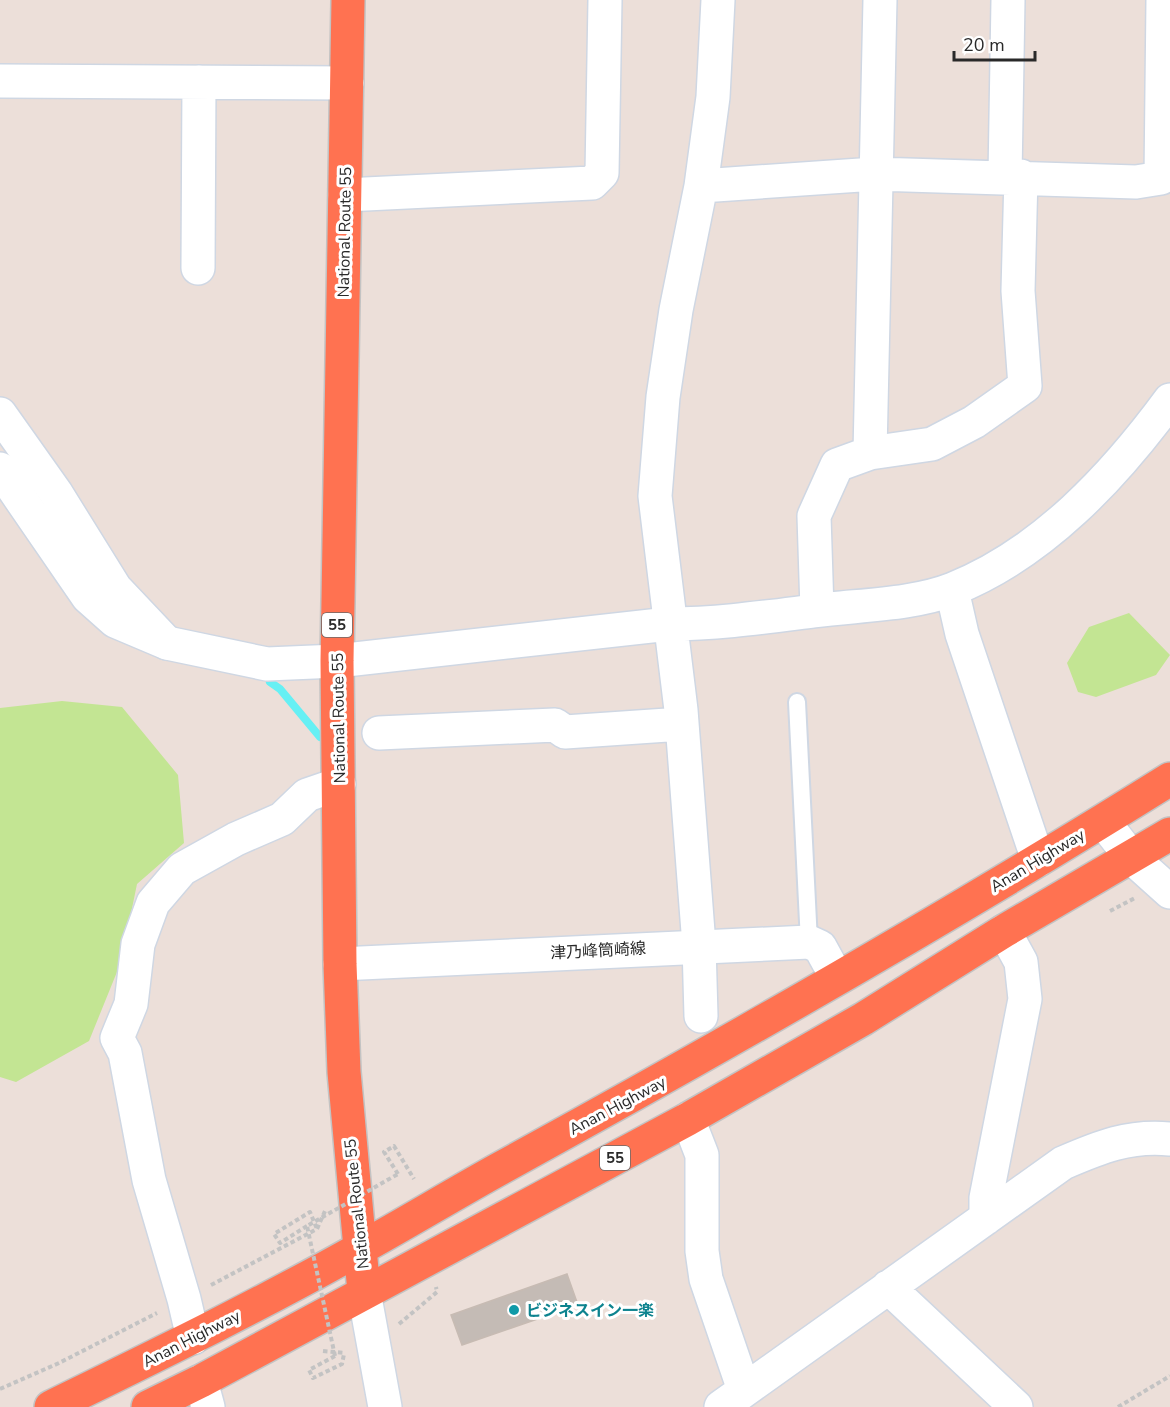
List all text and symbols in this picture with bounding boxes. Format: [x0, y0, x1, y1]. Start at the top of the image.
scale bar [954, 24, 1035, 62]
text: 20 m [963, 33, 1005, 57]
street label: National Route 55 [333, 166, 357, 298]
road number: 55 [322, 613, 352, 637]
street label: National Route 55 [327, 652, 351, 784]
street label: Anan Highway [986, 824, 1090, 898]
street label: 津乃峰筒崎線 [550, 938, 647, 964]
street label: Anan Highway [565, 1071, 670, 1141]
street label: National Route 55 [339, 1138, 375, 1270]
road number: 55 [600, 1146, 630, 1170]
place label: ビジネスイン一楽 [526, 1300, 654, 1322]
marker: ビジネスイン一楽 [507, 1303, 521, 1317]
street label: Anan Highway [139, 1305, 245, 1373]

